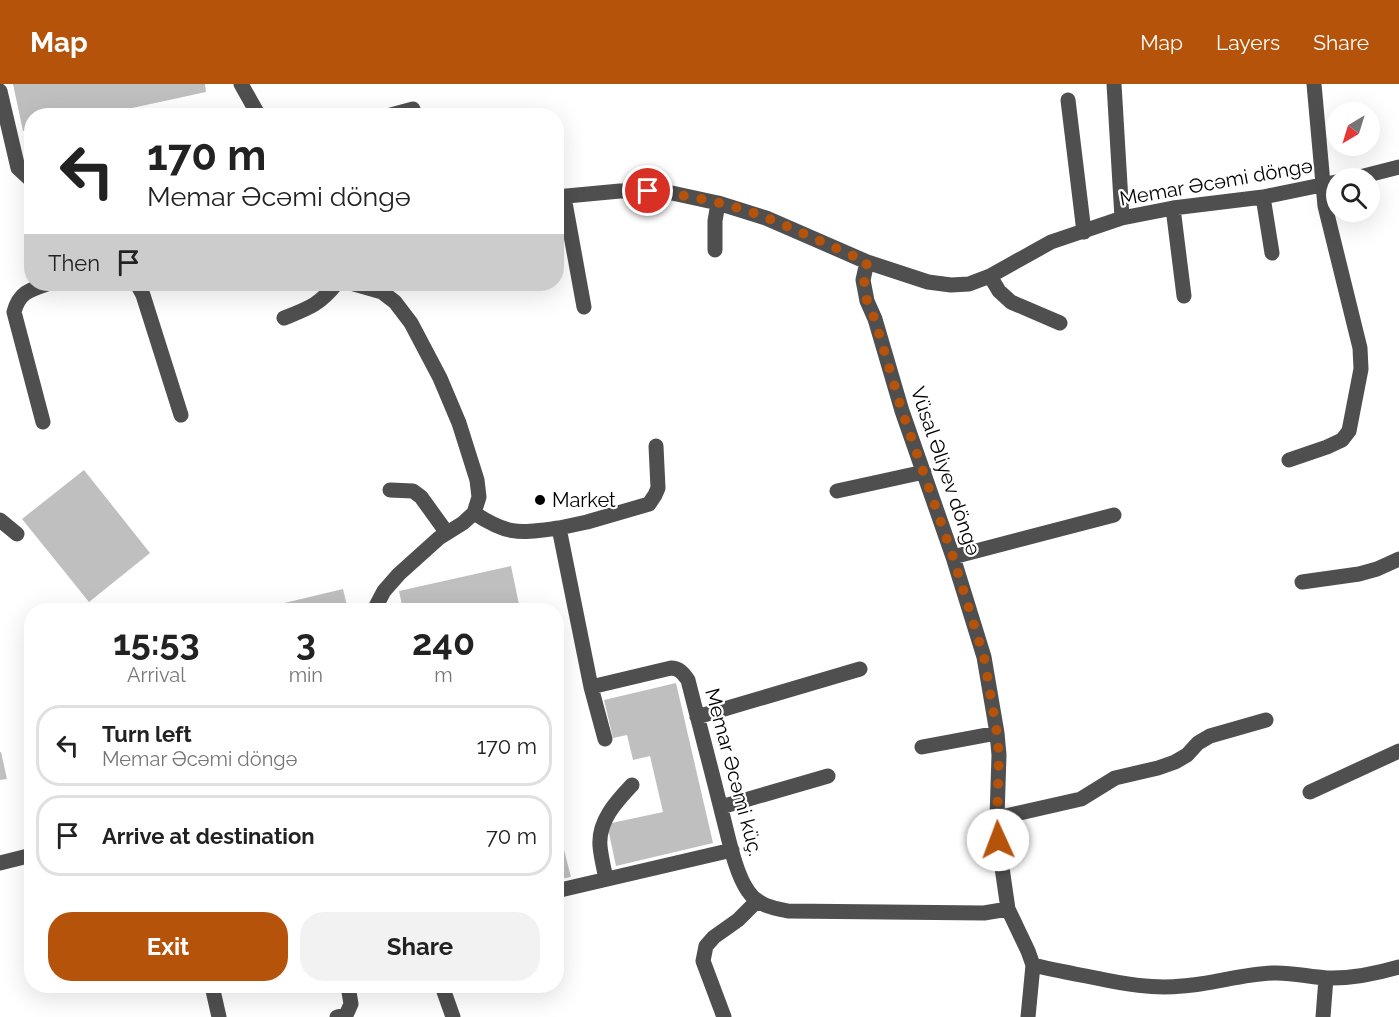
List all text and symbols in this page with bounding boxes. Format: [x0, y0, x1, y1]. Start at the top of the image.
text: Map [30, 26, 88, 59]
text: Map [1140, 30, 1183, 55]
text: Layers [1216, 30, 1280, 55]
text: Share [1313, 30, 1369, 55]
north arrow [1326, 102, 1380, 156]
map controls [1326, 102, 1380, 222]
text: 170 m [147, 131, 266, 180]
icon: left [48, 132, 126, 210]
street label: Memar Əcəmi döngə [1118, 153, 1314, 211]
pin [622, 165, 673, 216]
button: search [1326, 168, 1380, 222]
icon: arrive [631, 174, 664, 207]
text: Memar Əcəmi döngə [147, 181, 411, 212]
icon: arrive [112, 246, 145, 279]
text: Then [48, 250, 100, 276]
street label: Vüsal Əliyev döngə [906, 383, 986, 559]
place label: Market [552, 488, 616, 512]
marker: Market [533, 493, 547, 507]
text: 15:53 [113, 621, 200, 663]
text: 3 [296, 621, 316, 663]
text: 240 [412, 621, 475, 663]
text: Arrival [127, 663, 186, 687]
text: min [289, 663, 323, 687]
text: m [434, 663, 453, 687]
street label: Memar Əcəmi küç. [700, 686, 768, 858]
text: Turn left [102, 721, 192, 747]
icon: left [51, 729, 84, 762]
text: 170 m [477, 733, 537, 759]
text: Memar Əcəmi döngə [102, 747, 297, 771]
position arrow [966, 808, 1030, 872]
icon: arrive [51, 819, 84, 852]
text: Arrive at destination [102, 823, 315, 849]
text: 70 m [486, 823, 537, 849]
button: Exit [48, 912, 288, 981]
button: Share [300, 912, 540, 981]

